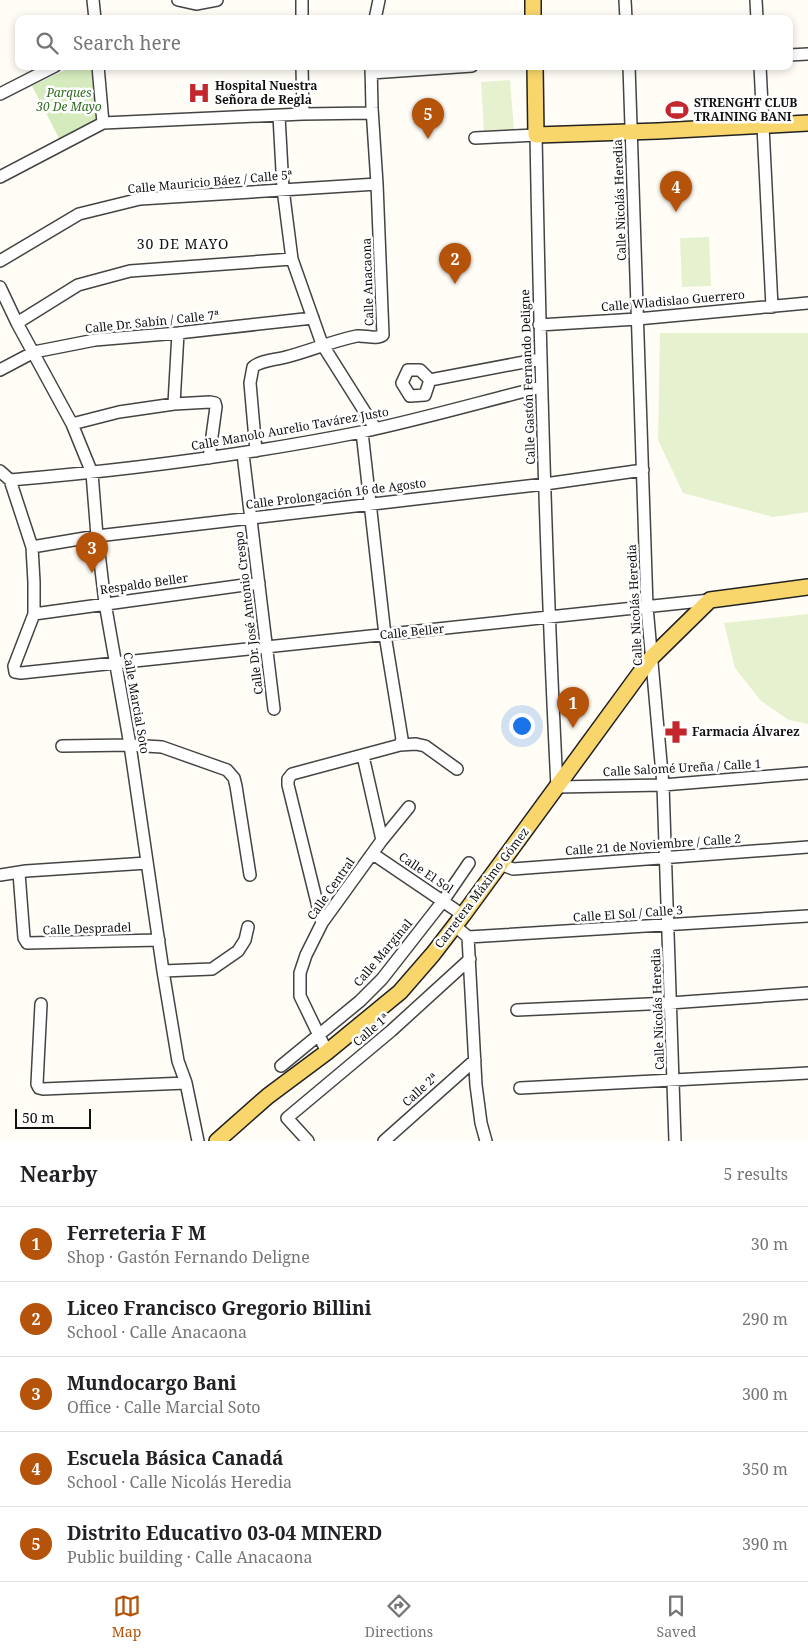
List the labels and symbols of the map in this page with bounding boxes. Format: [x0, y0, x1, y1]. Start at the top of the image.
place label: Hospital Nuestra Señora de Regla [215, 77, 318, 108]
hospital icon: Hospital Nuestra Señora de Regla [186, 80, 212, 106]
park label: Parques 30 De Mayo [35, 84, 102, 115]
place label: STRENGHT CLUB TRAINING BANI [694, 94, 797, 125]
sports icon: STRENGHT CLUB TRAINING BANI [664, 97, 690, 123]
pin: 5 [412, 98, 444, 139]
street label: Calle Nicolás Heredia [609, 139, 630, 261]
street label: Calle Mauricio Báez / Calle 5ª [127, 166, 293, 197]
pin: 4 [660, 171, 692, 212]
district label: 30 DE MAYO [137, 234, 229, 253]
street label: Calle Anacaona [357, 237, 378, 326]
pin: 2 [439, 243, 471, 284]
street label: Calle Wladislao Guerrero [600, 286, 746, 315]
street label: Calle Gastón Fernando Deligne [516, 289, 539, 465]
street label: Calle Dr. Sabín / Calle 7ª [84, 306, 220, 337]
street label: Calle Manolo Aurelio Tavárez Justo [190, 403, 390, 454]
street label: Calle Prolongación 16 de Agosto [245, 474, 427, 513]
street label: Calle Dr. José Antonio Crespo [230, 530, 267, 696]
pin: 3 [76, 532, 108, 573]
street label: Calle Nicolás Heredia [623, 543, 646, 666]
street label: Respaldo Beller [99, 569, 189, 598]
street label: Calle Beller [379, 620, 445, 643]
street label: Calle Marcial Soto [119, 651, 154, 755]
pin: 1 [557, 687, 589, 728]
your location [509, 713, 535, 739]
pharmacy icon: Farmacia Álvarez [663, 719, 689, 745]
place label: Farmacia Álvarez [692, 723, 800, 740]
street label: Calle Salomé Ureña / Calle 1 [602, 755, 762, 780]
street label: Carretera Máximo Gómez [430, 824, 533, 952]
street label: Calle 21 de Noviembre / Calle 2 [565, 830, 741, 859]
street label: Calle El Sol [396, 848, 457, 897]
street label: Calle Central [303, 854, 359, 923]
street label: Calle El Sol / Calle 3 [572, 901, 684, 926]
street label: Calle Marginal [349, 915, 416, 990]
street label: Calle Despradel [42, 918, 132, 939]
street label: Calle Nicolás Heredia [647, 948, 668, 1070]
street label: Calle 1ª [349, 1009, 393, 1050]
street label: Calle 2ª [398, 1069, 441, 1110]
scale bar [15, 1106, 91, 1129]

